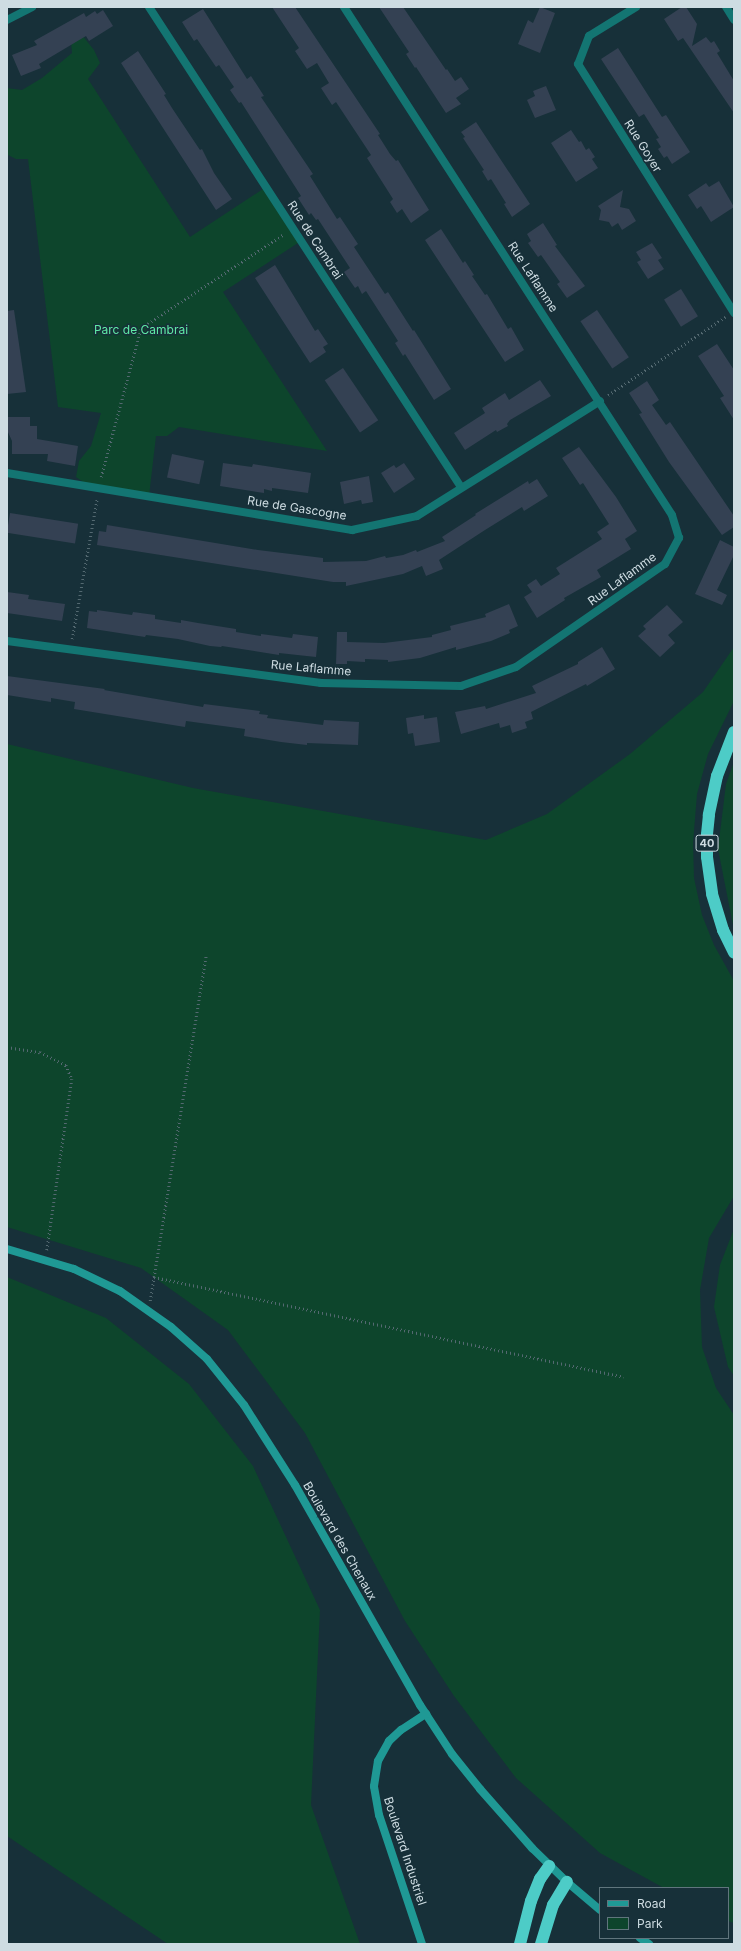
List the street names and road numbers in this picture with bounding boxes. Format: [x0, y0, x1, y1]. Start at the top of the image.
street label: Rue Goyer [621, 117, 665, 175]
street label: Rue de Cambrai [284, 198, 346, 282]
street label: Rue Laflamme [505, 239, 561, 315]
street label: Rue de Gascogne [246, 493, 348, 523]
street label: Rue Laflamme [585, 549, 659, 609]
street label: Rue Laflamme [270, 657, 352, 679]
road number: 40 [695, 834, 719, 852]
street label: Boulevard des Chenaux [300, 1479, 380, 1603]
street label: Boulevard Industriel [381, 1795, 429, 1907]

